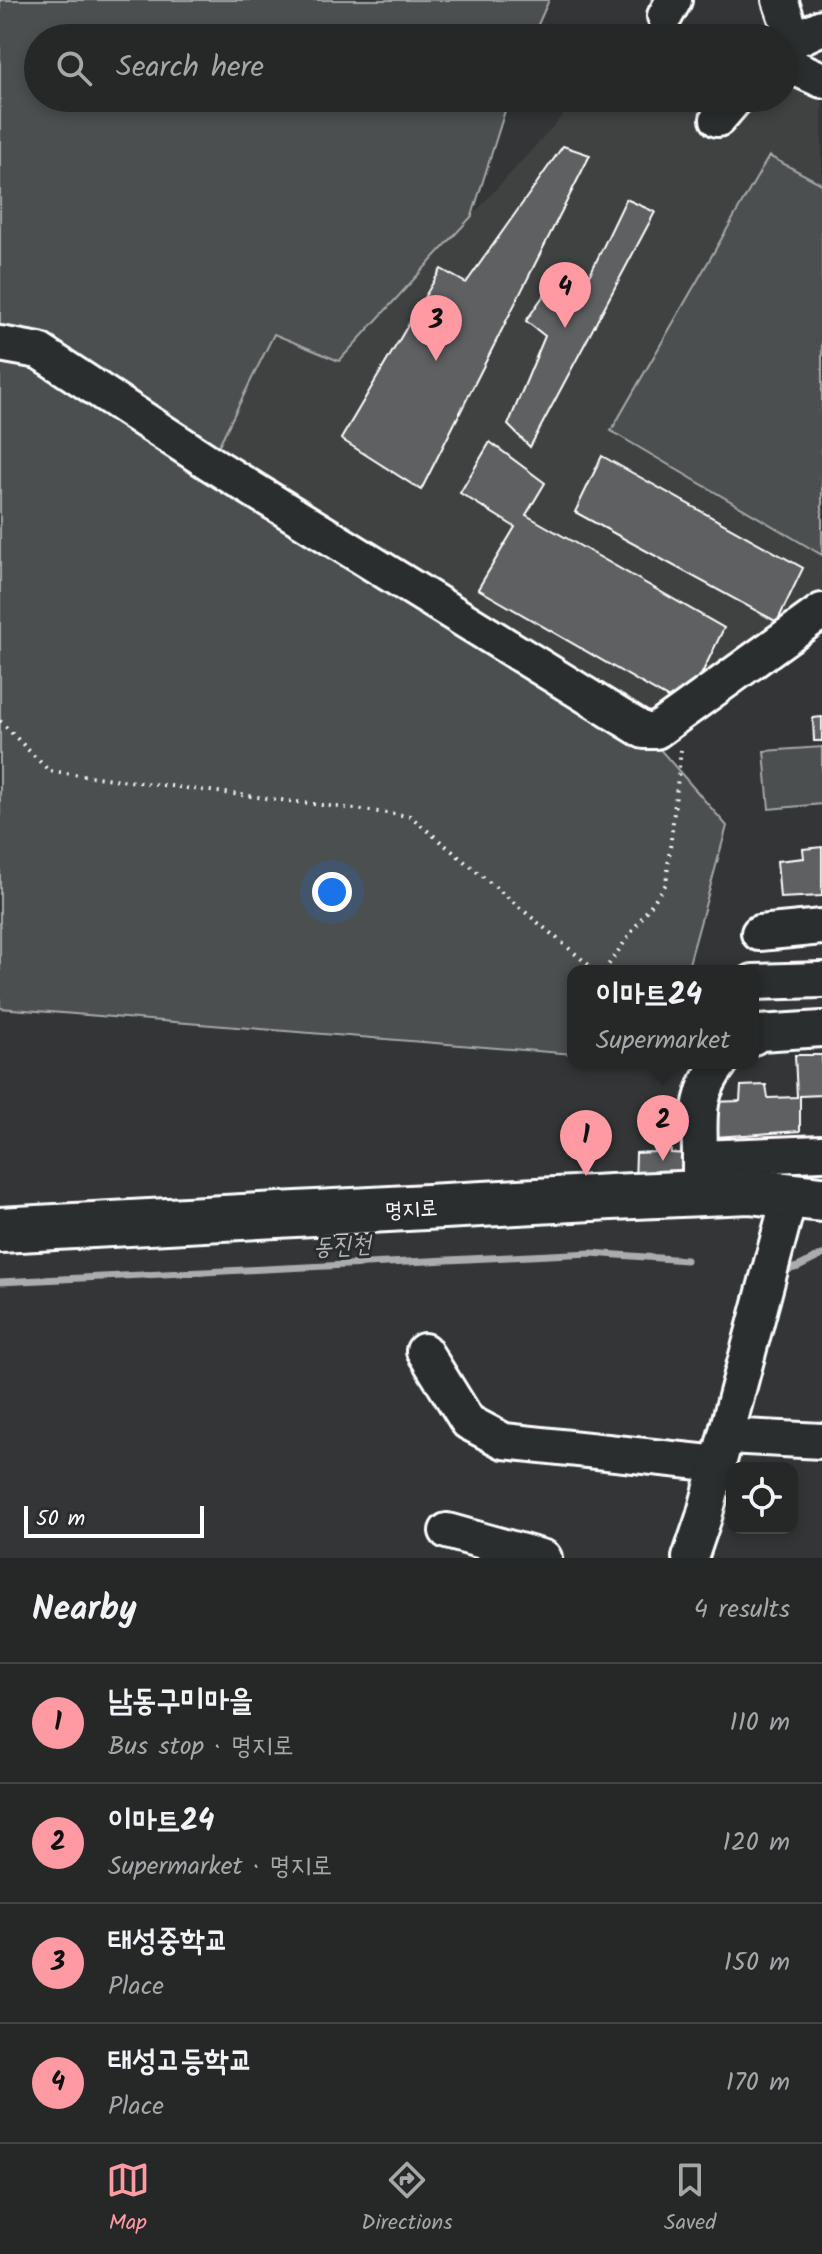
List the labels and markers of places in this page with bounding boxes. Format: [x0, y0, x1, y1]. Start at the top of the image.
pin: 4 [539, 262, 591, 328]
pin: 3 [410, 295, 462, 361]
pin: 2 [637, 1095, 689, 1161]
pin: 1 [560, 1110, 612, 1176]

